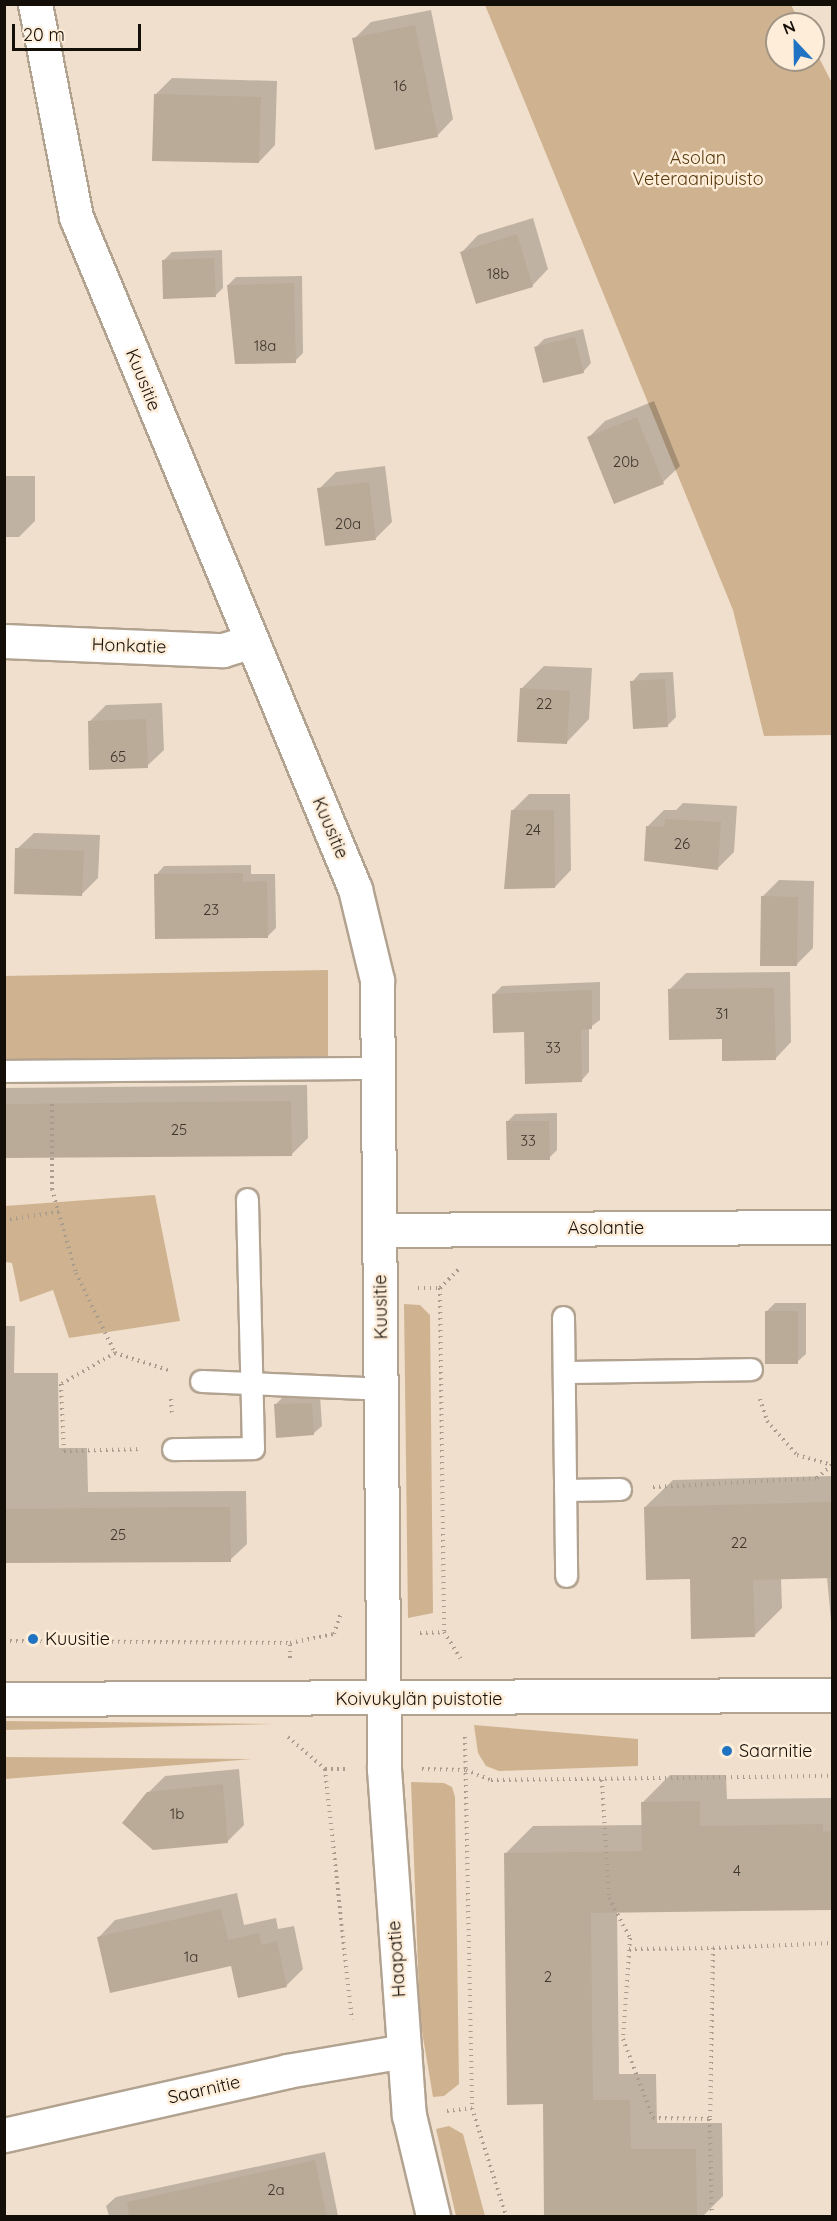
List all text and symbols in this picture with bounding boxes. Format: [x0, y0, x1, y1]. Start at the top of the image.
scale bar [15, 12, 144, 50]
north arrow [765, 12, 825, 72]
text: N [780, 16, 798, 39]
text: 20 m [23, 23, 65, 46]
house number: 16 [393, 77, 407, 95]
park label: Asolan Veteraanipuisto [632, 148, 764, 190]
house number: 18b [487, 265, 509, 283]
house number: 18a [254, 337, 276, 355]
street label: Kuusitie [121, 346, 165, 414]
house number: 20b [613, 453, 639, 471]
house number: 20a [335, 515, 361, 533]
street label: Honkatie [91, 634, 167, 658]
house number: 22 [536, 695, 552, 713]
house number: 65 [110, 748, 126, 766]
street label: Kuusitie [307, 794, 353, 862]
house number: 24 [525, 821, 541, 839]
house number: 26 [674, 835, 690, 853]
house number: 23 [203, 901, 219, 919]
house number: 31 [715, 1005, 729, 1023]
house number: 33 [545, 1039, 561, 1057]
house number: 25 [171, 1121, 187, 1139]
house number: 33 [520, 1132, 536, 1150]
street label: Asolantie [568, 1217, 644, 1239]
street label: Kuusitie [370, 1274, 392, 1340]
house number: 25 [110, 1526, 126, 1544]
house number: 22 [731, 1534, 747, 1552]
place label: Kuusitie [45, 1628, 110, 1650]
marker: Kuusitie [26, 1632, 40, 1646]
street label: Koivukylän puistotie [336, 1688, 502, 1710]
place label: Saarnitie [739, 1740, 812, 1762]
marker: Saarnitie [720, 1744, 734, 1758]
house number: 1b [170, 1805, 184, 1823]
house number: 4 [733, 1862, 741, 1880]
street label: Haapatie [384, 1920, 410, 1998]
house number: 1a [184, 1948, 198, 1966]
house number: 2 [544, 1968, 552, 1986]
street label: Saarnitie [166, 2071, 242, 2109]
house number: 2a [267, 2181, 285, 2199]

